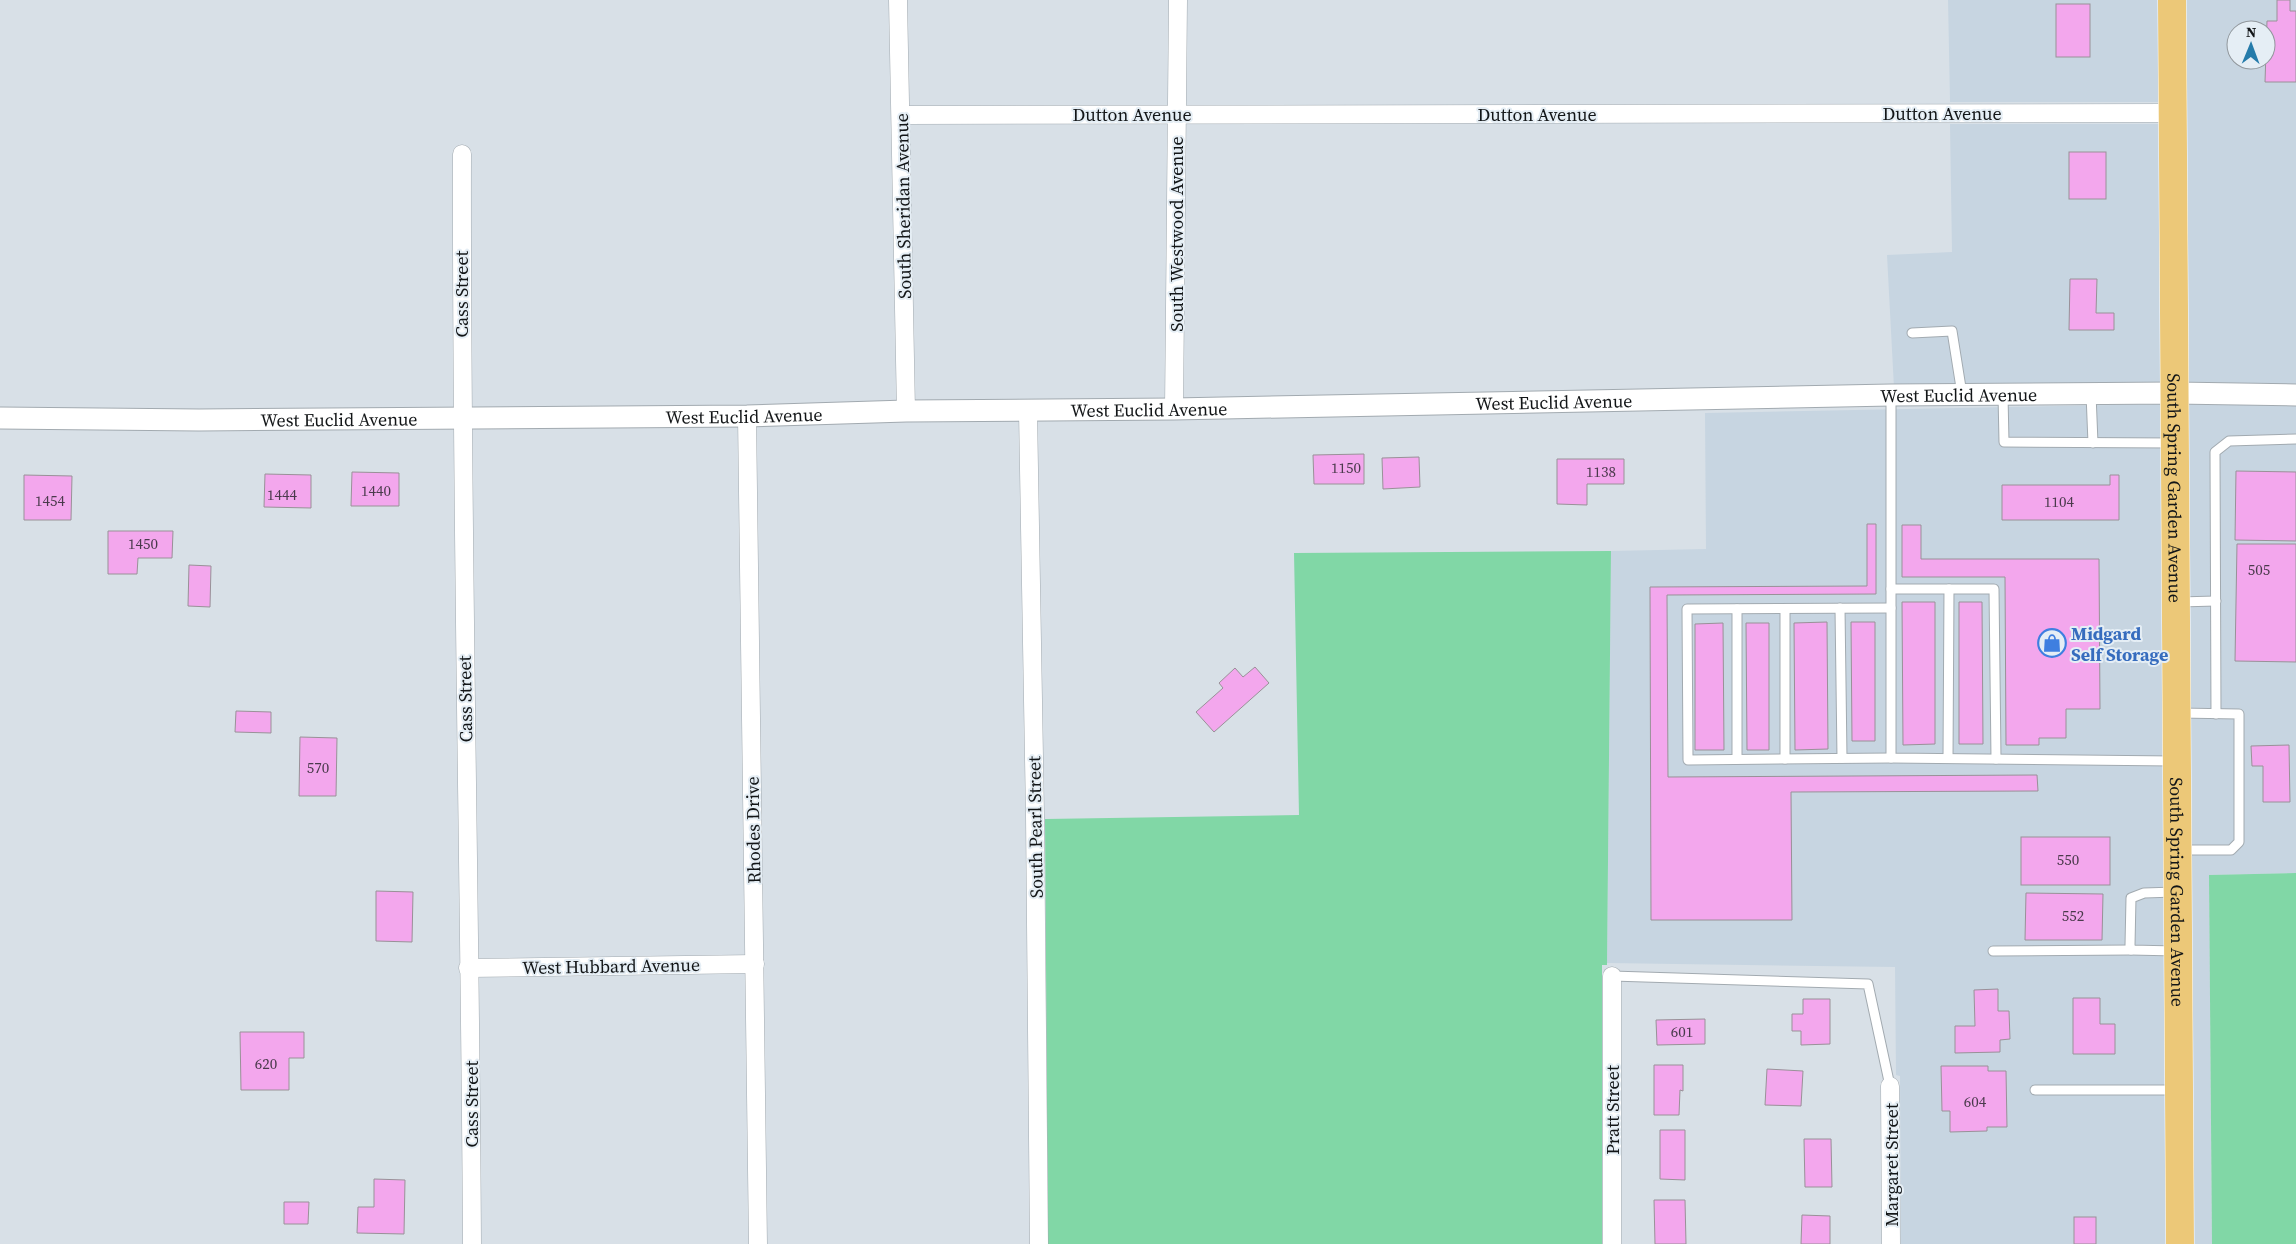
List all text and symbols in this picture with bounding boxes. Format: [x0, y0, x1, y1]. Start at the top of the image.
north arrow [2226, 20, 2276, 70]
text: N [2246, 22, 2257, 42]
street label: Dutton Avenue [1882, 101, 2002, 126]
street label: Dutton Avenue [1072, 102, 1192, 127]
street label: Dutton Avenue [1477, 102, 1597, 127]
street label: South Sheridan Avenue [889, 113, 917, 299]
street label: South Westwood Avenue [1164, 136, 1189, 332]
street label: Cass Street [449, 250, 474, 337]
street label: South Spring Garden Avenue [2162, 373, 2188, 603]
street label: West Euclid Avenue [1880, 381, 2037, 408]
street label: West Euclid Avenue [1475, 388, 1633, 416]
street label: West Euclid Avenue [1070, 395, 1228, 422]
street label: West Euclid Avenue [665, 401, 823, 429]
street label: West Euclid Avenue [260, 406, 418, 432]
house number: 1150 [1331, 457, 1361, 478]
house number: 1138 [1586, 461, 1616, 482]
house number: 1440 [361, 480, 391, 501]
house number: 1444 [267, 484, 297, 505]
house number: 1454 [35, 490, 65, 511]
house number: 1104 [2044, 491, 2074, 512]
house number: 1450 [128, 533, 158, 554]
house number: 505 [2248, 559, 2270, 580]
place label: Midgard Self Storage [2071, 621, 2168, 667]
shop icon: Midgard Self Storage [2037, 628, 2067, 658]
street label: Cass Street [452, 655, 478, 743]
street label: South Pearl Street [1021, 756, 1049, 898]
house number: 570 [307, 757, 329, 778]
street label: Rhodes Drive [740, 776, 766, 884]
street label: South Spring Garden Avenue [2164, 777, 2191, 1007]
house number: 550 [2057, 849, 2079, 870]
house number: 552 [2062, 905, 2084, 926]
street label: West Hubbard Avenue [522, 952, 700, 980]
house number: 601 [1671, 1021, 1693, 1042]
house number: 620 [255, 1053, 277, 1074]
street label: Cass Street [459, 1060, 484, 1147]
street label: Pratt Street [1600, 1065, 1625, 1155]
house number: 604 [1964, 1091, 1987, 1112]
street label: Margaret Street [1879, 1103, 1904, 1227]

